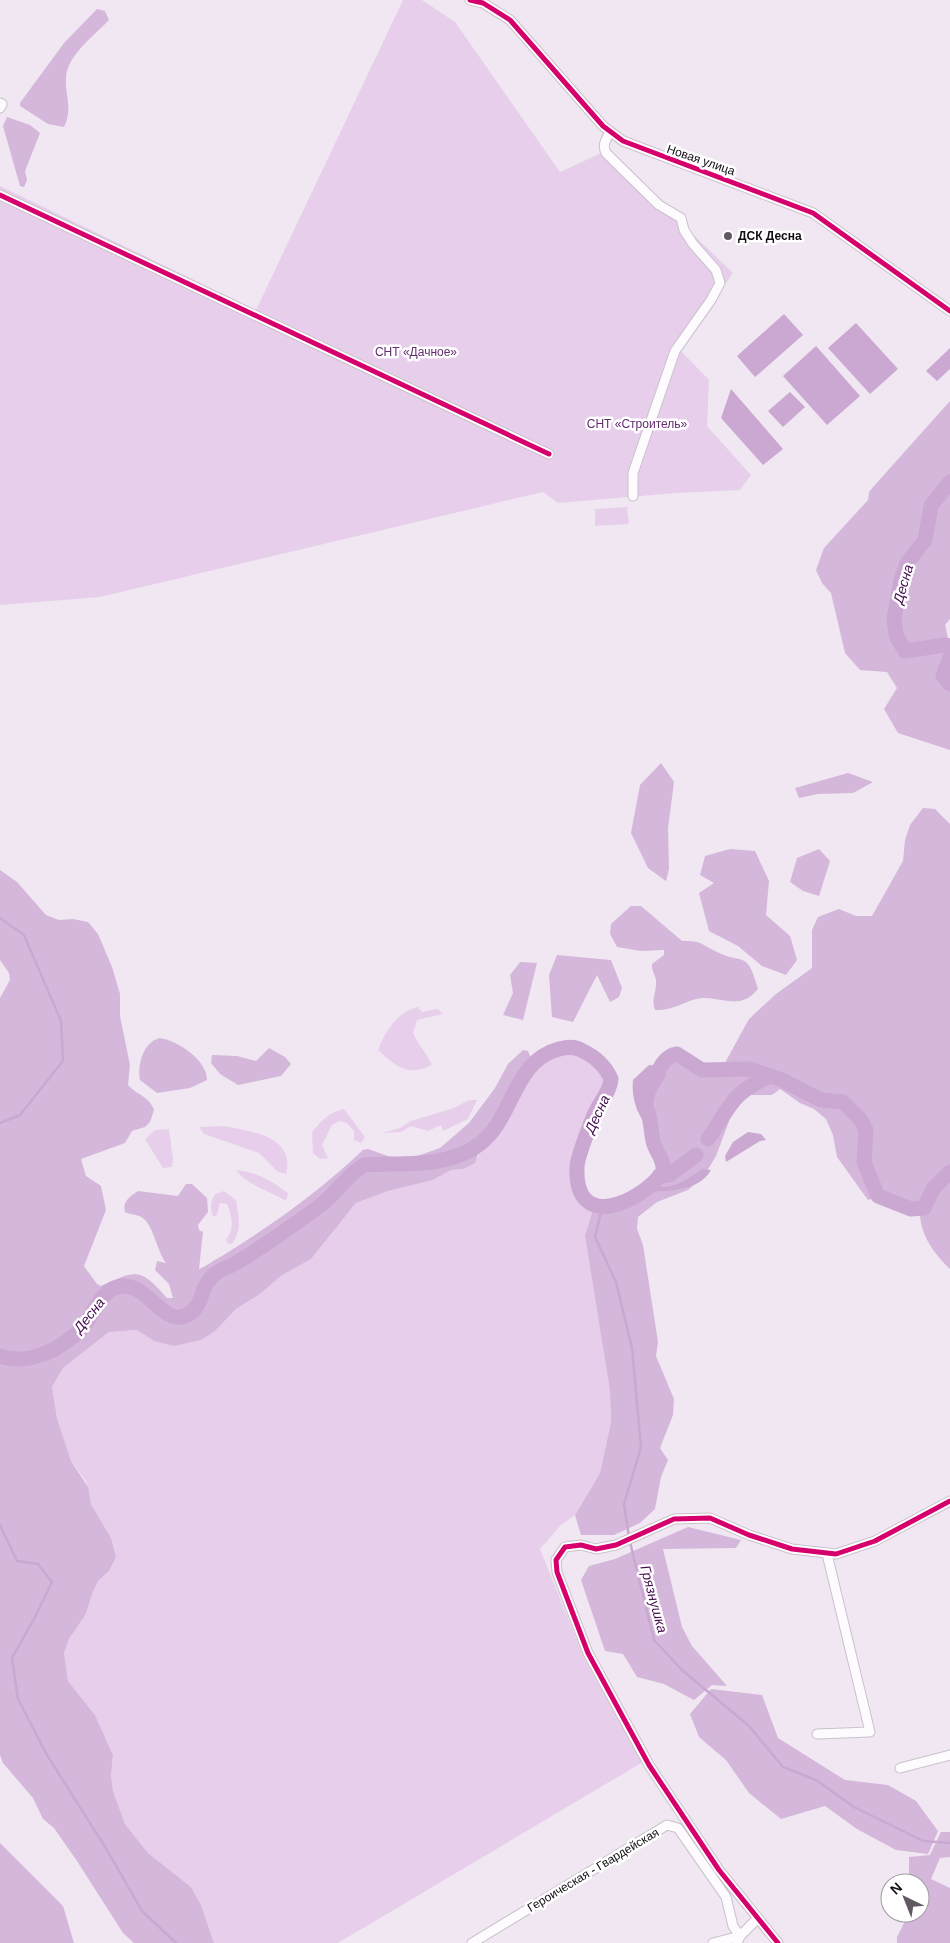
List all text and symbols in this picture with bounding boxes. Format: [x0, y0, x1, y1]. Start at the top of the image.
street label: Новая улица [665, 142, 737, 178]
place label: ДСК Десна [738, 229, 802, 243]
marker: ДСК Десна [722, 230, 734, 242]
park label: СНТ «Дачное» [375, 345, 457, 359]
park label: СНТ «Строитель» [587, 417, 688, 431]
water label: Десна [889, 562, 916, 607]
water label: Десна [580, 1092, 613, 1137]
water label: Десна [69, 1294, 108, 1337]
water label: Грязнушка [637, 1563, 671, 1635]
street label: Героическая - Гвардейская [525, 1825, 661, 1915]
north arrow [880, 1873, 930, 1923]
text: N [887, 1879, 905, 1898]

